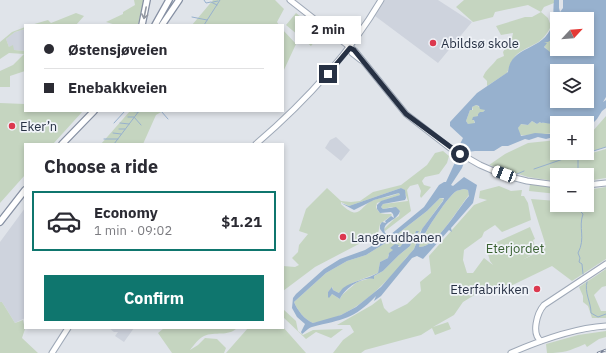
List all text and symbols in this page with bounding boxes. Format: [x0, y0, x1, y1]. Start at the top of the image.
one-way arrow [140, 6, 148, 19]
north arrow [550, 12, 594, 56]
map controls [550, 12, 594, 212]
callout: 2 min [295, 16, 361, 44]
text: 2 min [311, 21, 345, 38]
place label: Abildsø skole [441, 35, 519, 52]
marker: Abildsø skole [428, 38, 438, 48]
text: Østensjøveien [68, 40, 168, 59]
button: layers [550, 64, 594, 108]
route end [319, 65, 337, 83]
text: Enebakkveien [68, 78, 167, 97]
button: + [550, 116, 594, 160]
place label: Eker’n [20, 118, 57, 135]
marker: Eker’n [7, 121, 17, 131]
route start [451, 145, 469, 163]
text: Choose a ride [44, 155, 158, 178]
car [491, 164, 517, 184]
button: − [550, 168, 594, 212]
icon: car [46, 203, 82, 239]
text: Economy [94, 203, 158, 222]
text: $1.21 [221, 212, 262, 231]
text: 1 min · 09:02 [94, 222, 172, 239]
place label: Langerudbanen [351, 229, 442, 246]
marker: Langerudbanen [338, 232, 348, 242]
park label: Eterjordet [486, 240, 544, 257]
button: Confirm [44, 275, 264, 321]
place label: Eterfabrikken [450, 281, 529, 298]
marker: Eterfabrikken [532, 284, 542, 294]

